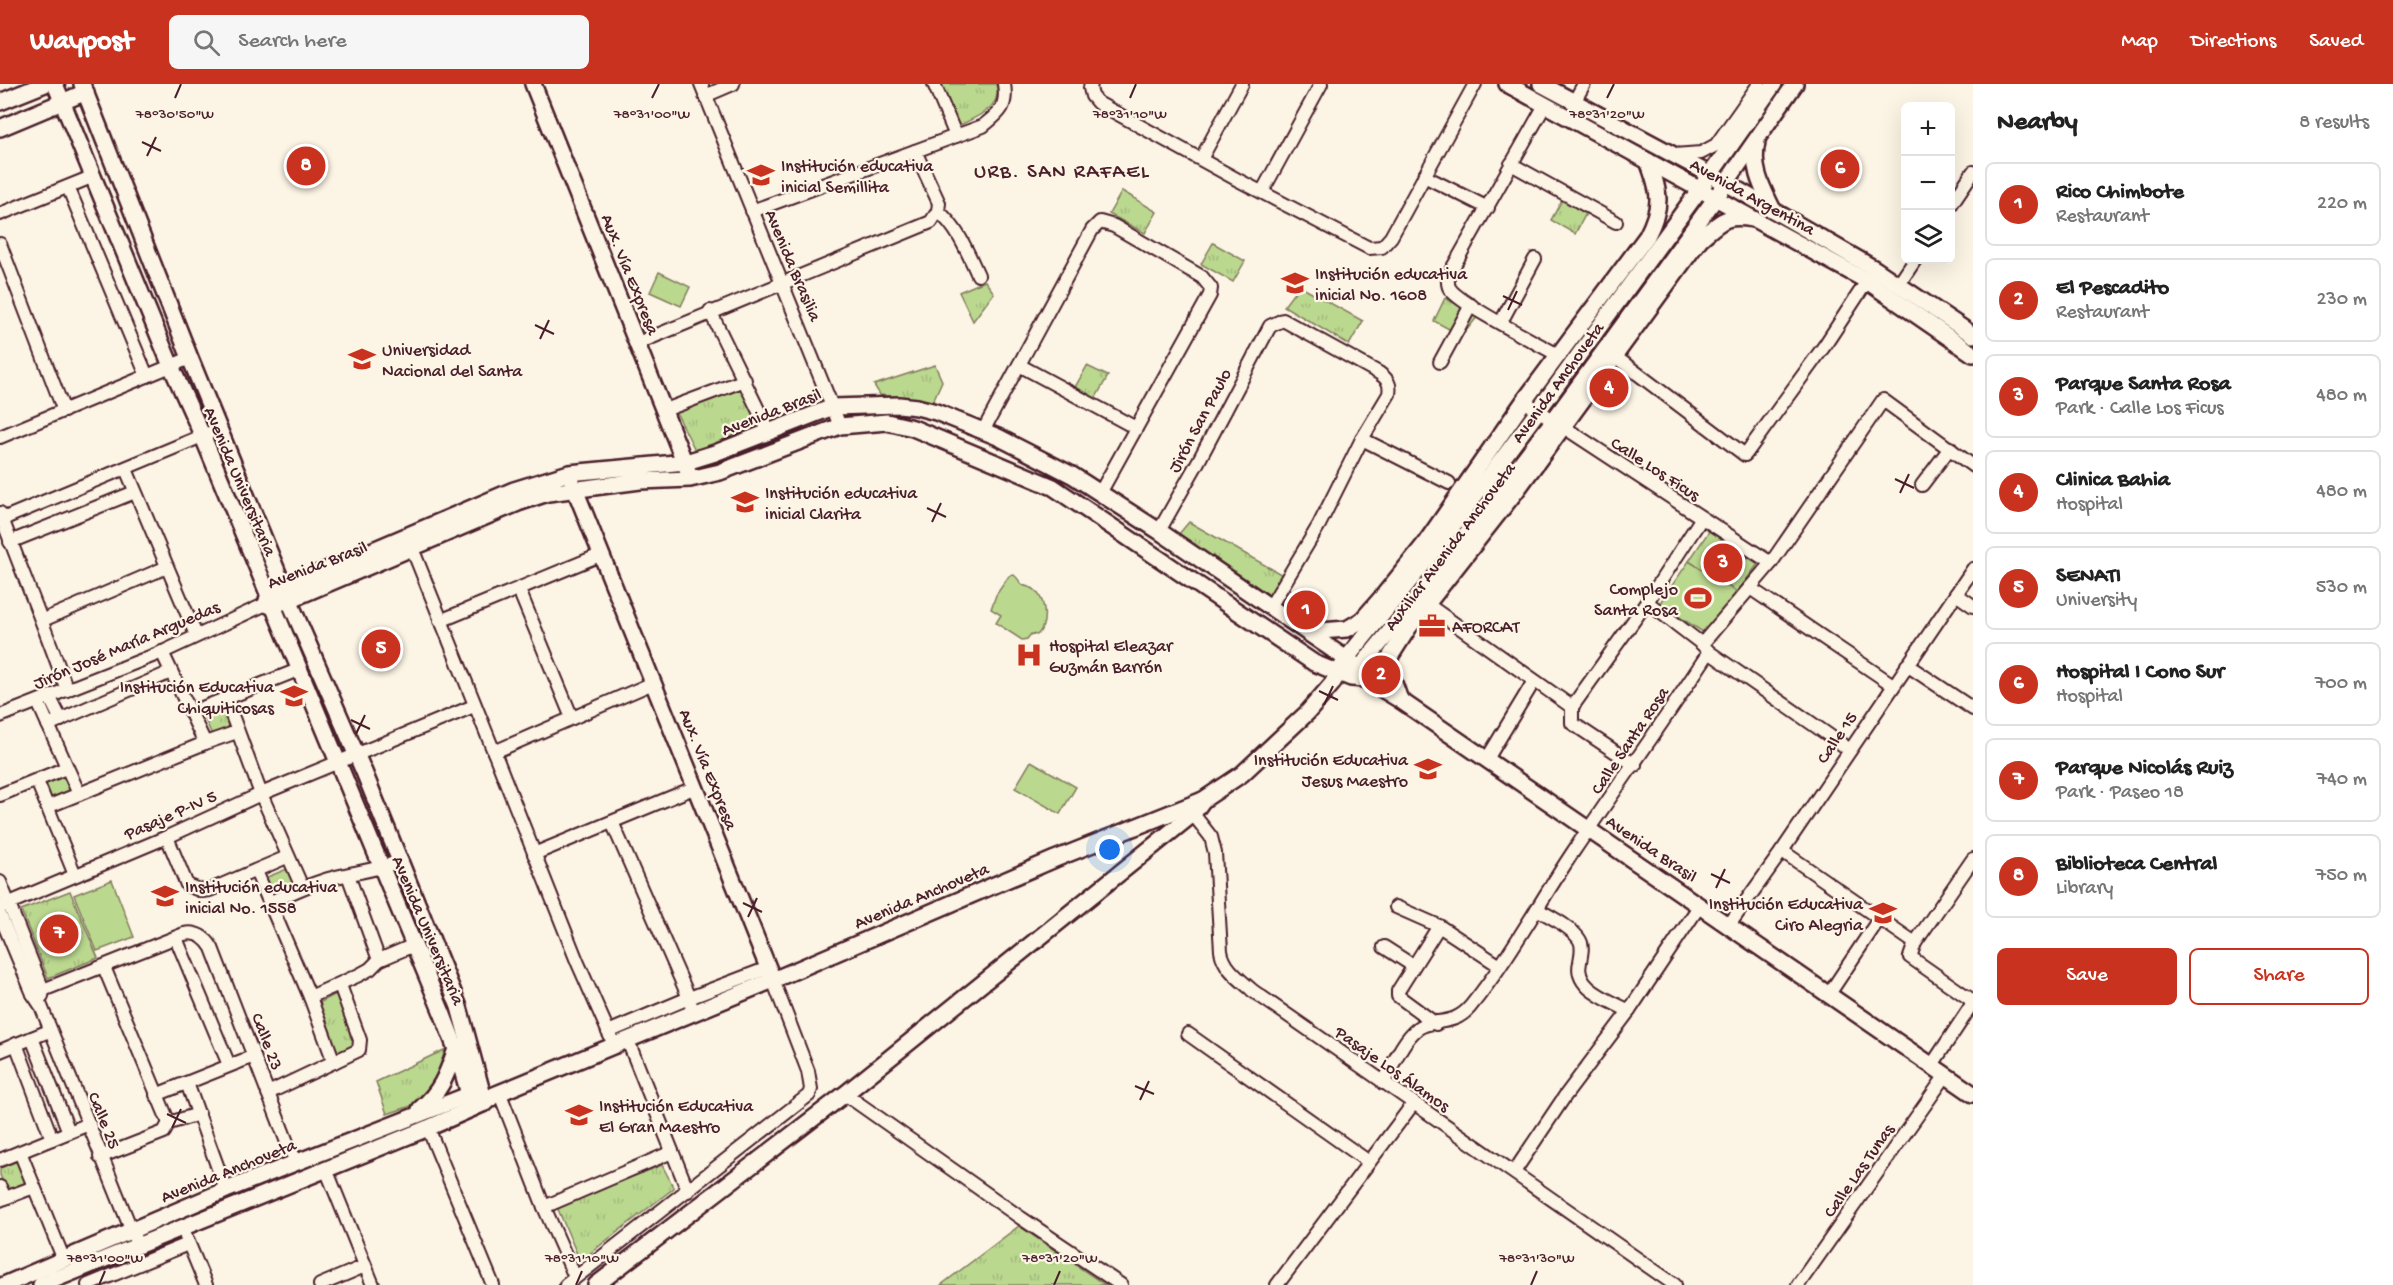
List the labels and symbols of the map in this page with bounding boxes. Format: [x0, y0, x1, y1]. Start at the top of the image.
text: 78°30'50"W [135, 106, 214, 124]
text: 78°31'00"W [613, 106, 690, 124]
text: 78°31'10"W [1092, 106, 1167, 124]
text: 78°31'20"W [1568, 106, 1645, 124]
pin: 8 [286, 144, 326, 188]
pin: 6 [1820, 146, 1860, 191]
street label: Avenida Argentina [1685, 155, 1819, 242]
place label: Institución educativa inicial Semillita [781, 157, 934, 199]
school or university icon: Institución educativa inicial Semillita [746, 160, 776, 190]
district label: URB. SAN RAFAEL [974, 161, 1150, 186]
street label: Avenida Brasilia [759, 207, 825, 326]
street label: Aux. Vía Expresa [595, 211, 663, 339]
place label: Institución educativa inicial No. 1608 [1315, 265, 1468, 307]
school or university icon: Institución educativa inicial No. 1608 [1280, 268, 1310, 298]
street label: Avenida Anchoveta [1508, 318, 1610, 448]
place label: Universidad Nacional del Santa [382, 341, 523, 383]
school or university icon: Universidad Nacional del Santa [347, 344, 377, 374]
street label: Jirón San Paulo [1165, 366, 1237, 477]
pin: 4 [1590, 366, 1628, 410]
street label: Avenida Brasil [719, 385, 825, 442]
street label: Avenida Universitaria [198, 404, 280, 560]
street label: Calle Los Ficus [1606, 433, 1704, 508]
street label: Auxiliar Avenida Anchoveta [1381, 459, 1522, 636]
place label: Institución educativa inicial Clarita [765, 484, 918, 526]
school or university icon: Institución educativa inicial Clarita [730, 487, 760, 517]
street label: Avenida Brasil [265, 538, 371, 595]
pin: 3 [1704, 540, 1742, 586]
place label: Complejo Santa Rosa [1594, 580, 1679, 622]
sports icon: Complejo Santa Rosa [1683, 583, 1713, 613]
pin: 1 [1286, 588, 1326, 632]
street label: Jirón José María Arguedas [31, 597, 224, 695]
office icon: AFORCAT [1417, 611, 1447, 641]
place label: AFORCAT [1452, 618, 1520, 639]
pin: 5 [362, 626, 400, 672]
place label: Hospital Eleazar Guzmán Barrón [1049, 637, 1174, 679]
hospital icon: Hospital Eleazar Guzmán Barrón [1014, 640, 1044, 670]
pin: 2 [1362, 652, 1400, 698]
place label: Institución Educativa Chiquiticosas [120, 678, 275, 720]
school or university icon: Institución Educativa Chiquiticosas [279, 681, 309, 711]
street label: Calle Santa Rosa [1587, 683, 1675, 799]
street label: Aux. Vía Expresa [673, 706, 741, 834]
street label: Calle 15 [1813, 708, 1863, 768]
place label: Institución Educativa Jesus Maestro [1254, 751, 1409, 793]
school or university icon: Institución Educativa Jesus Maestro [1413, 754, 1443, 784]
street label: Pasaje P-IV 5 [121, 787, 221, 846]
street label: Avenida Brasil [1601, 812, 1700, 888]
your location [1095, 835, 1124, 864]
street label: Avenida Universitaria [386, 853, 468, 1009]
street label: Avenida Anchoveta [852, 859, 993, 935]
place label: Institución educativa inicial No. 1558 [185, 878, 338, 920]
school or university icon: Institución educativa inicial No. 1558 [150, 881, 180, 911]
place label: Institución Educativa Ciro Alegria [1709, 895, 1864, 937]
school or university icon: Institución Educativa Ciro Alegria [1868, 898, 1898, 928]
pin: 7 [40, 912, 78, 956]
street label: Calle 23 [245, 1010, 286, 1073]
street label: Pasaje Los Álamos [1329, 1021, 1455, 1118]
street label: Calle 25 [82, 1089, 124, 1152]
place label: Institución Educativa El Gran Maestro [599, 1097, 754, 1139]
school or university icon: Institución Educativa El Gran Maestro [564, 1100, 594, 1130]
street label: Calle Las Tunas [1820, 1120, 1901, 1222]
street label: Avenida Anchoveta [158, 1135, 301, 1209]
text: 78°31'00"W [66, 1250, 143, 1268]
text: 78°31'10"W [544, 1250, 619, 1268]
text: 78°31'20"W [1021, 1250, 1098, 1268]
text: 78°31'30"W [1498, 1250, 1575, 1268]

